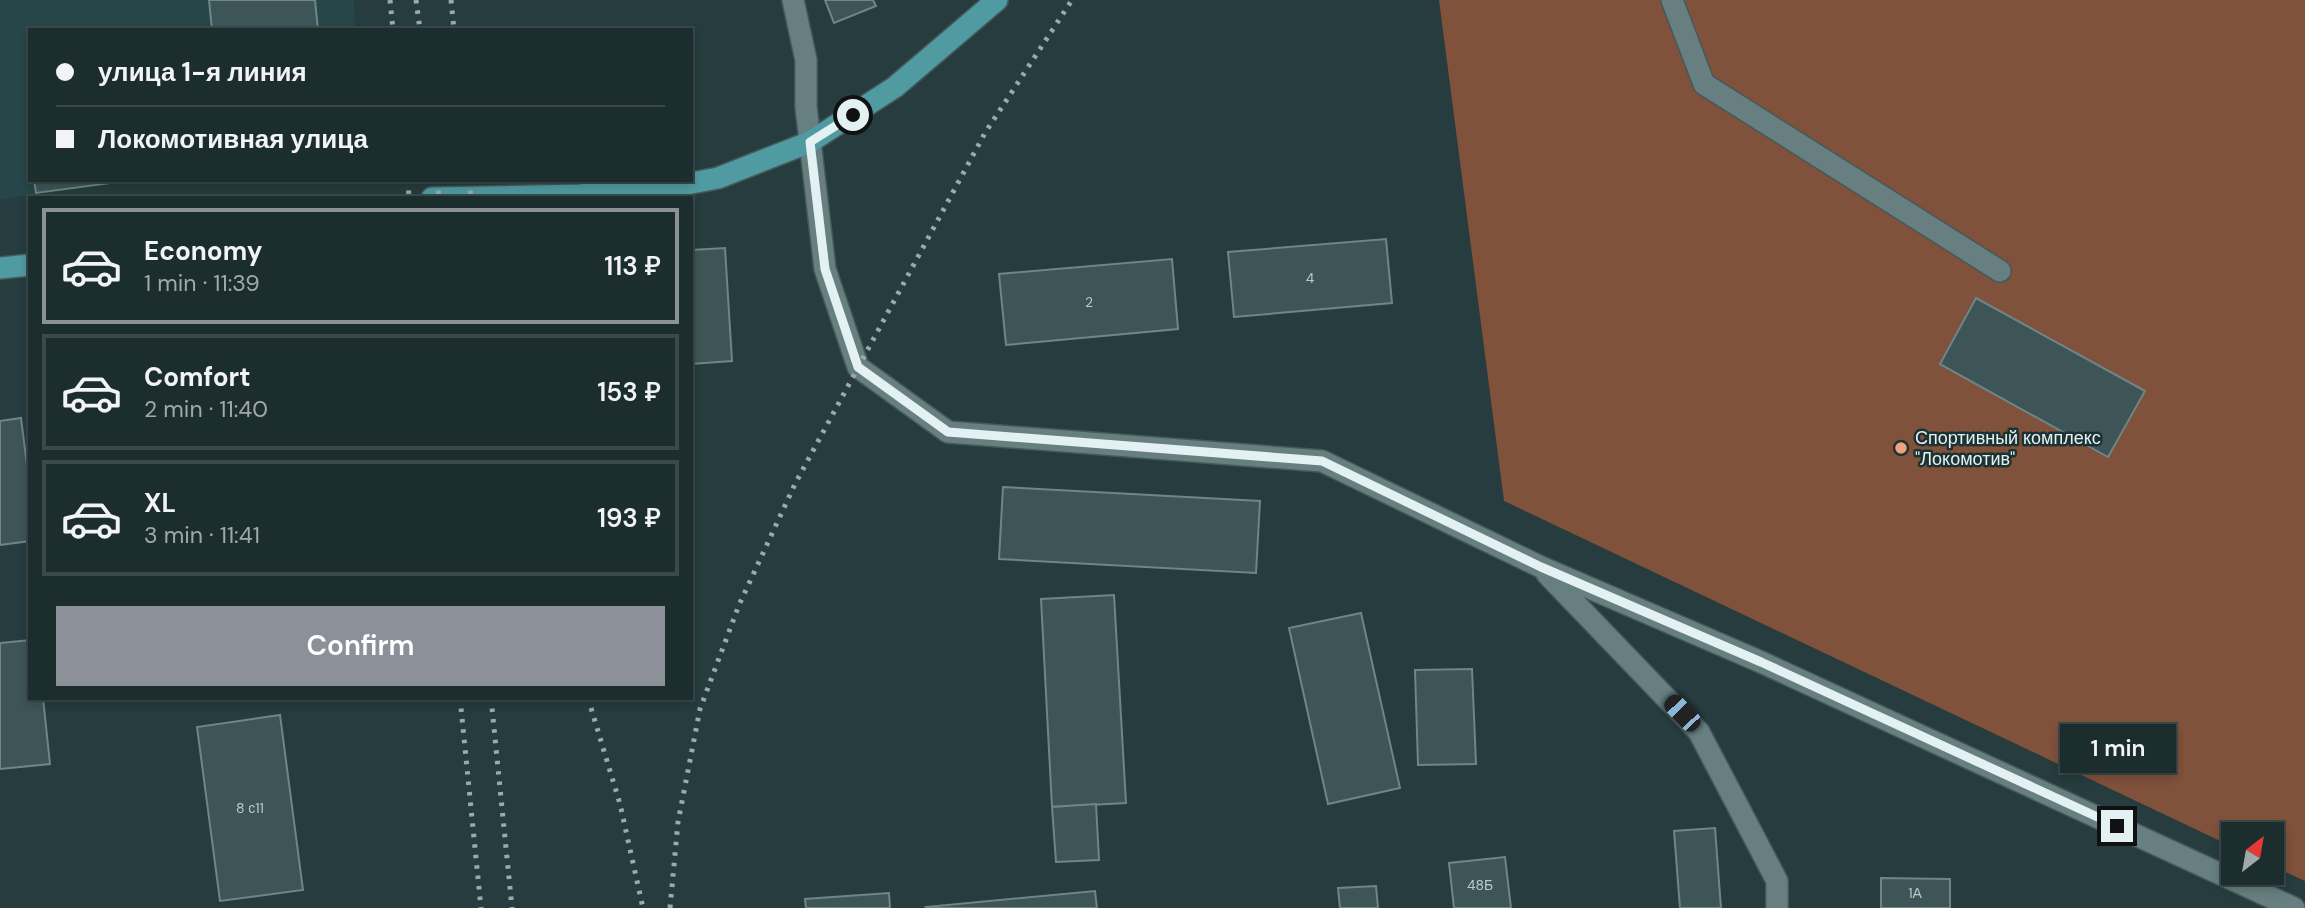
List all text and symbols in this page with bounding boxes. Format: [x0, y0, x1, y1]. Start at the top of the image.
text: улица 1-я линия [98, 55, 307, 89]
route start [837, 99, 869, 131]
text: Локомотивная улица [98, 122, 368, 156]
text: Economy [144, 234, 262, 268]
icon: car [60, 235, 123, 298]
text: 113 ₽ [604, 249, 661, 283]
text: 1 min · 11:39 [144, 268, 260, 298]
house number: 4 [1306, 269, 1315, 287]
house number: 2 [1085, 293, 1093, 311]
text: Comfort [144, 360, 250, 394]
icon: car [60, 361, 123, 424]
text: 153 ₽ [597, 375, 661, 409]
text: 2 min · 11:40 [144, 394, 268, 424]
place label: Спортивный комплекс "Локомотив" [1915, 426, 2101, 471]
marker: Спортивный комплекс "Локомотив" [1893, 440, 1909, 456]
text: XL [144, 486, 176, 520]
icon: car [60, 487, 123, 550]
text: 193 ₽ [597, 501, 661, 535]
text: 3 min · 11:41 [144, 520, 260, 550]
button: Confirm [56, 606, 665, 686]
car [1660, 691, 1705, 735]
callout: 1 min [2059, 724, 2175, 774]
text: 1 min [2091, 733, 2145, 763]
house number: 8 с11 [236, 799, 264, 817]
route end [2101, 810, 2133, 842]
north arrow [2221, 822, 2284, 886]
map controls [2221, 822, 2284, 885]
house number: 48Б [1467, 876, 1493, 894]
house number: 1А [1908, 884, 1923, 902]

